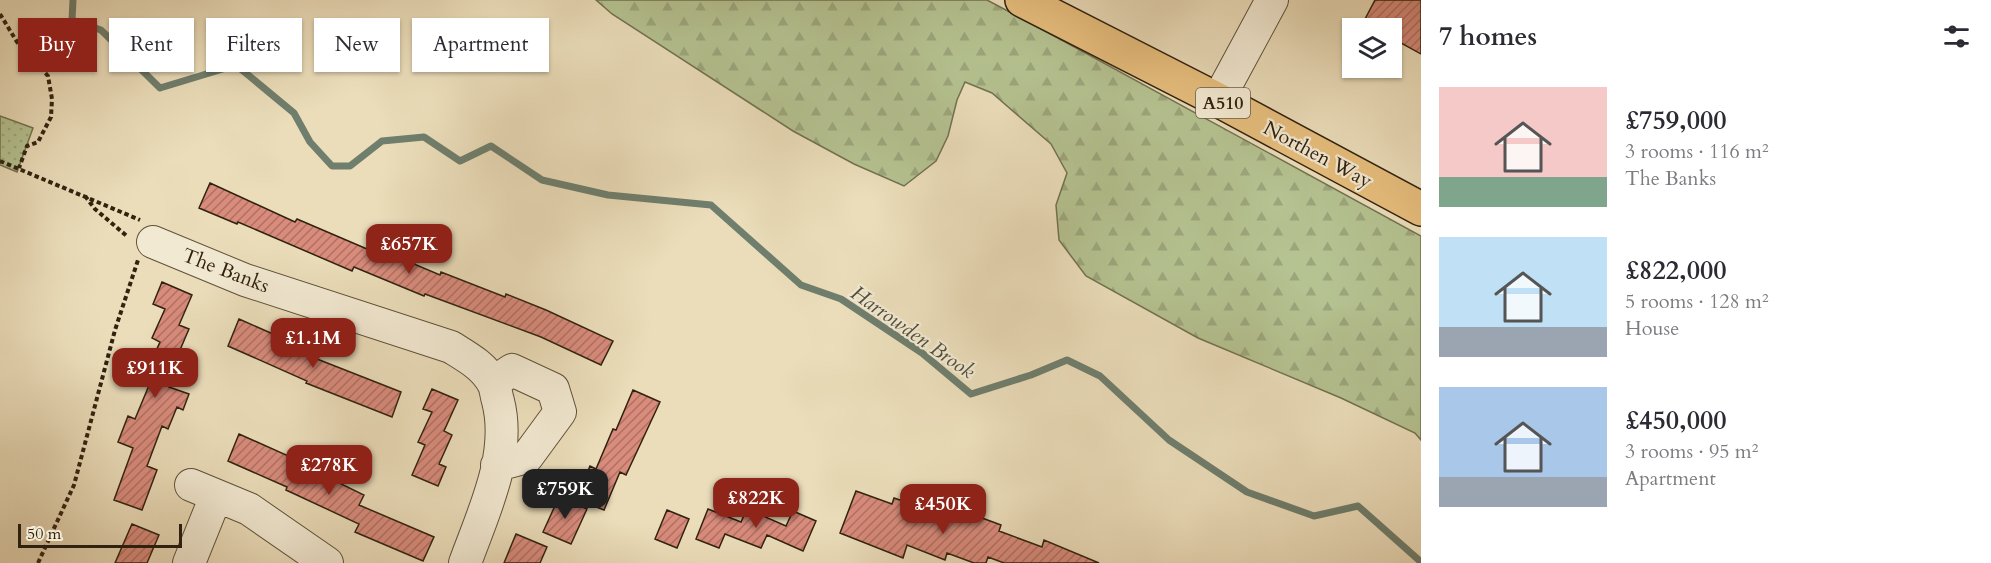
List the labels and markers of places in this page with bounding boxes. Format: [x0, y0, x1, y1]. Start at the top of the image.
pin: £657K [367, 224, 451, 275]
pin: £1.1M [271, 318, 355, 369]
pin: £911K [113, 348, 197, 399]
pin: £278K [287, 445, 371, 496]
pin: £759K [523, 469, 607, 520]
pin: £822K [714, 478, 798, 529]
pin: £450K [901, 484, 985, 535]

